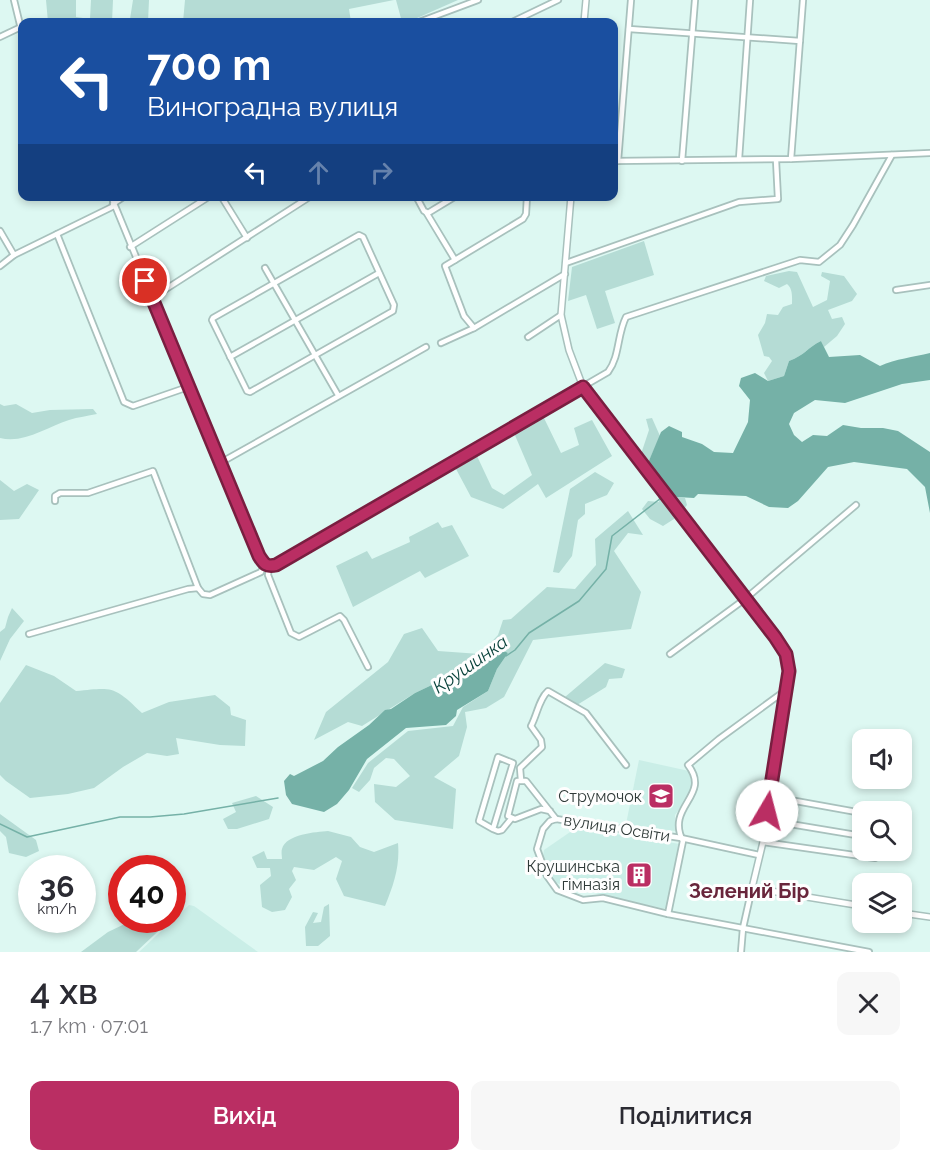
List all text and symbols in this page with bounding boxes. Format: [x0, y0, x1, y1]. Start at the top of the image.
text: 700 m [147, 41, 271, 90]
icon: left [48, 42, 126, 120]
text: Виноградна вулиця [147, 91, 398, 122]
icon: left [239, 156, 272, 189]
icon: ahead [302, 156, 335, 189]
icon: right [365, 156, 398, 189]
pin [119, 255, 170, 306]
icon: arrive [128, 264, 161, 297]
water label: Крушинка [429, 630, 512, 697]
map controls [852, 729, 912, 933]
button: sound [852, 729, 912, 789]
position arrow [735, 779, 799, 843]
school or university icon: Струмочок [646, 781, 676, 811]
place label: Струмочок [558, 787, 642, 806]
button: search [852, 801, 912, 861]
street label: вулиця Освіти [562, 810, 672, 846]
speed limit sign: 40 [108, 855, 186, 933]
place label: Крушинська гімназія [526, 857, 620, 894]
building icon: Крушинська гімназія [624, 860, 654, 890]
text: 36 [40, 869, 74, 904]
button: layers [852, 873, 912, 933]
district label: Зелений Бір [689, 879, 810, 903]
text: km/h [37, 900, 77, 918]
text: 4 хв [30, 970, 98, 1012]
button: close [837, 972, 900, 1035]
text: 1.7 km · 07:01 [30, 1014, 148, 1038]
button: Вихід [30, 1081, 459, 1150]
button: Поділитися [471, 1081, 900, 1150]

